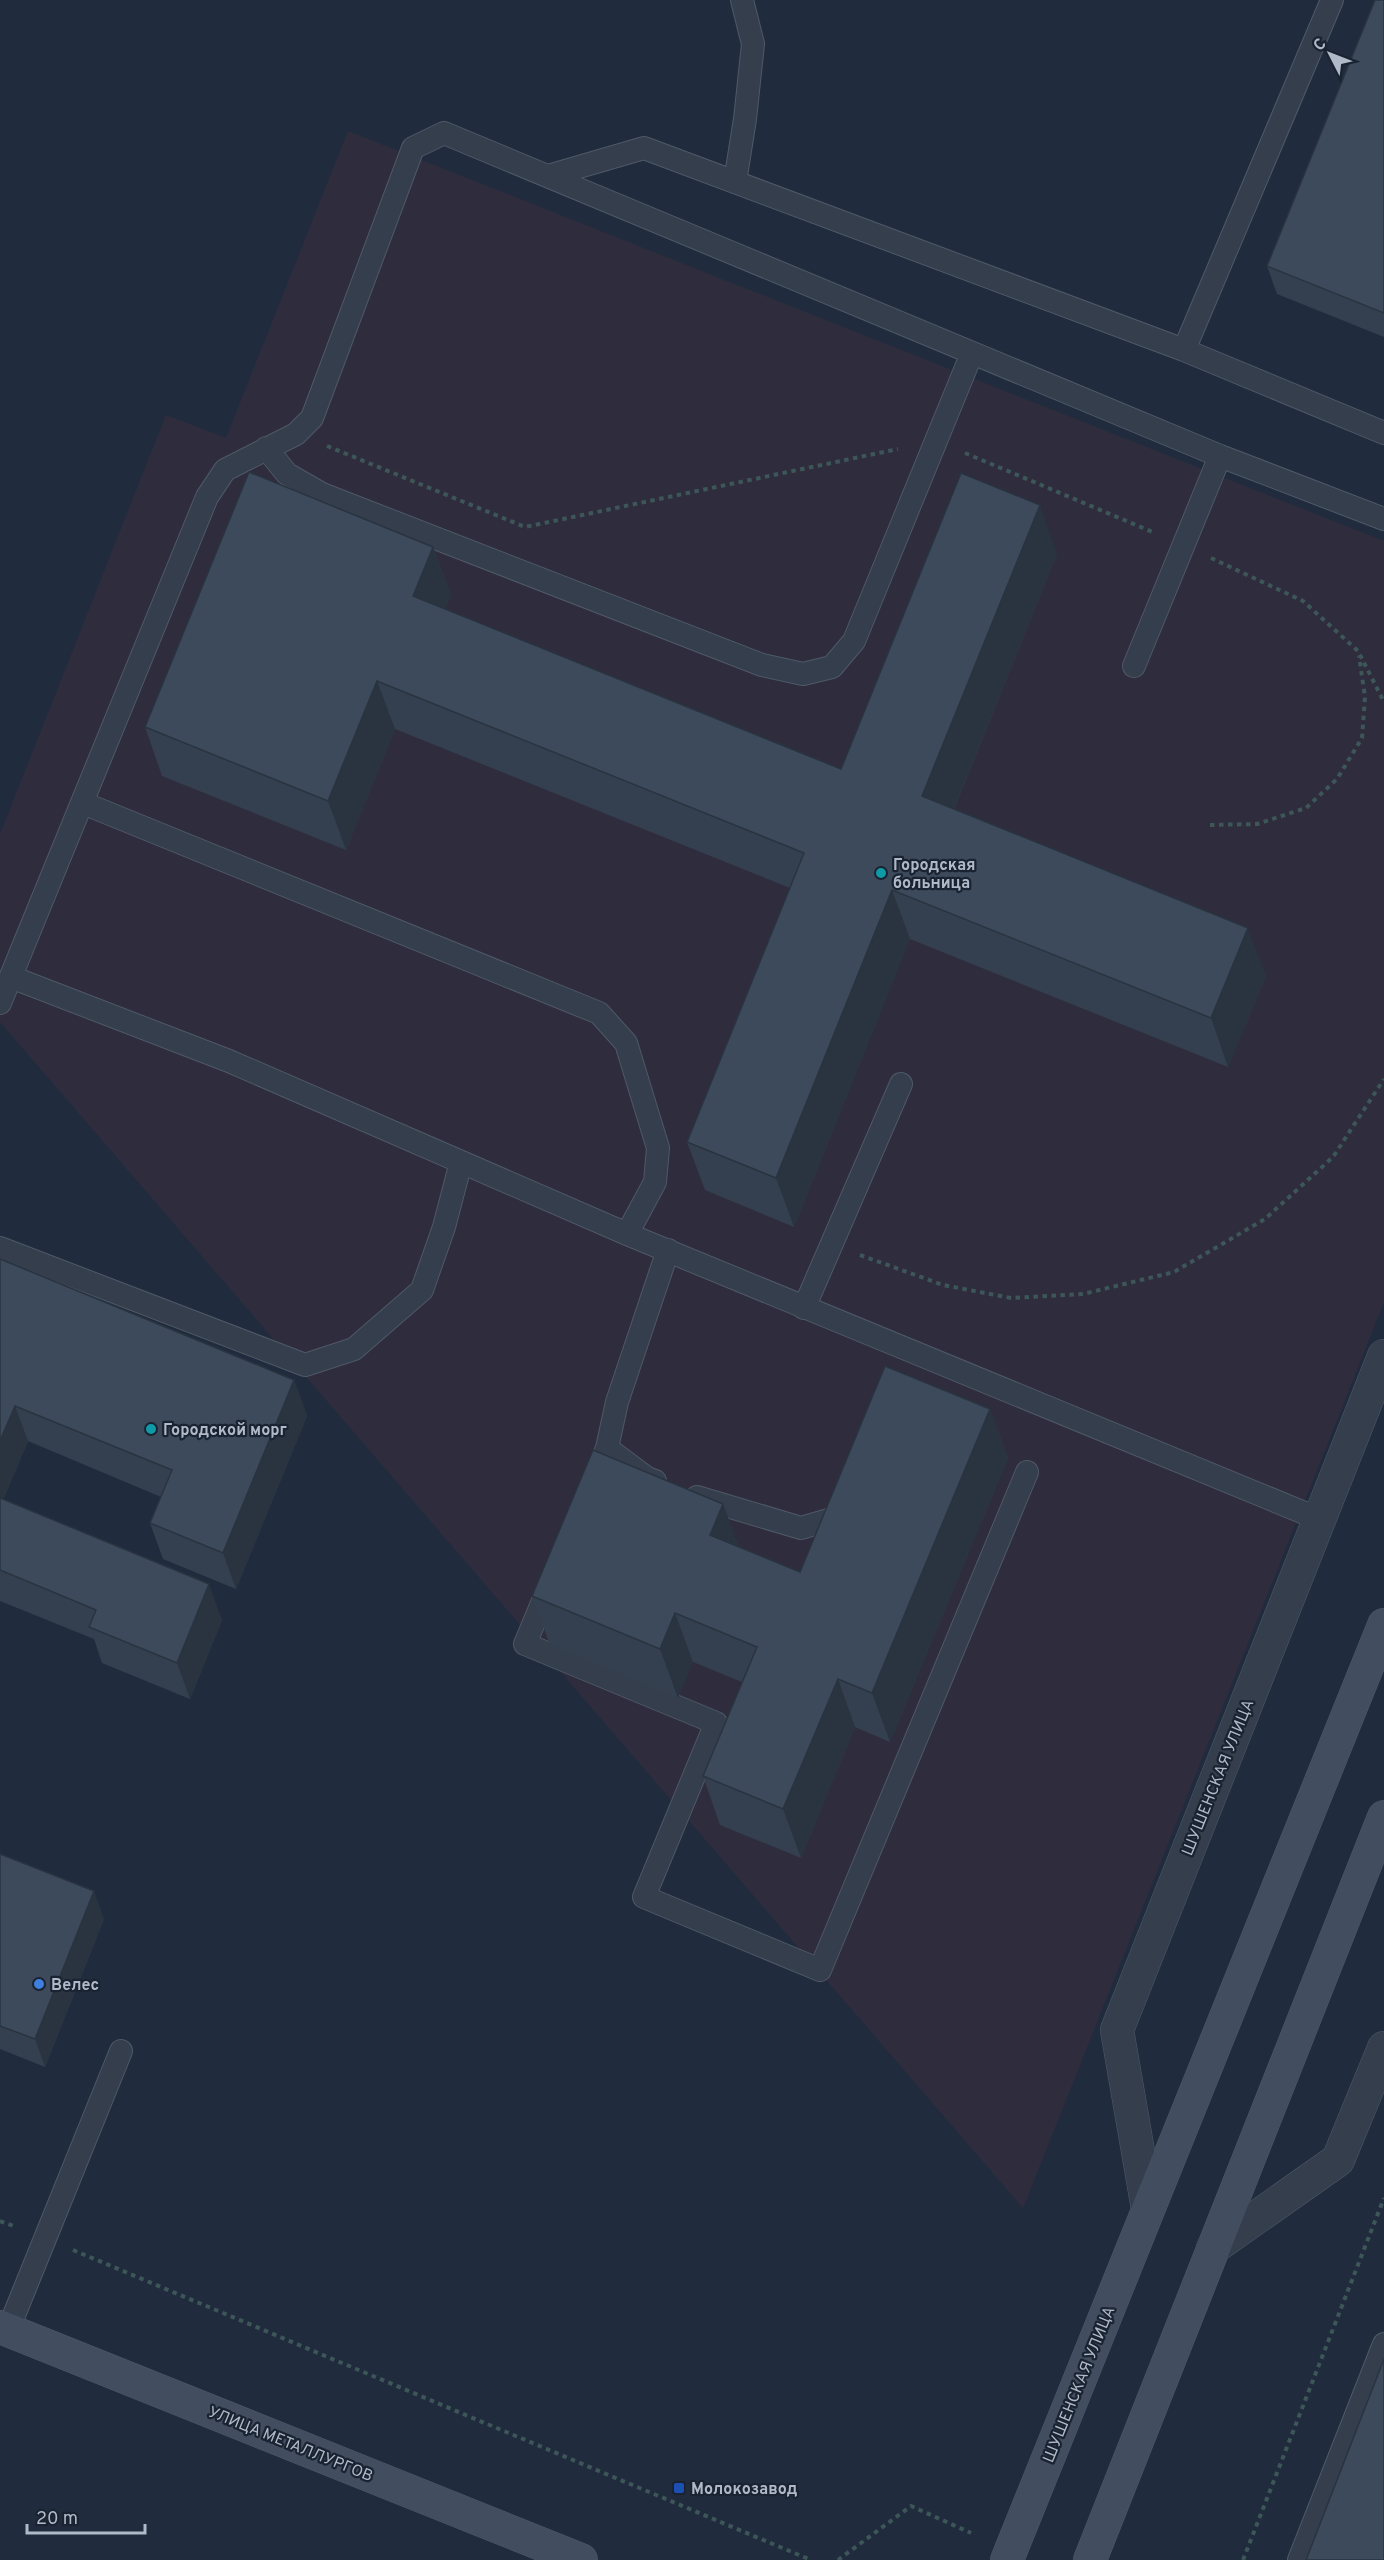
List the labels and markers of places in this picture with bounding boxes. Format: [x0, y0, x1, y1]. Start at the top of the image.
place label: Городская больница [893, 856, 976, 894]
marker: Городская больница [874, 866, 888, 880]
place label: Городской морг [163, 1421, 287, 1441]
marker: Городской морг [144, 1422, 158, 1436]
place label: Велес [51, 1976, 99, 1996]
marker: Велес [32, 1977, 46, 1991]
place label: Молокозавод [691, 2480, 798, 2500]
marker: Молокозавод [672, 2481, 686, 2495]

